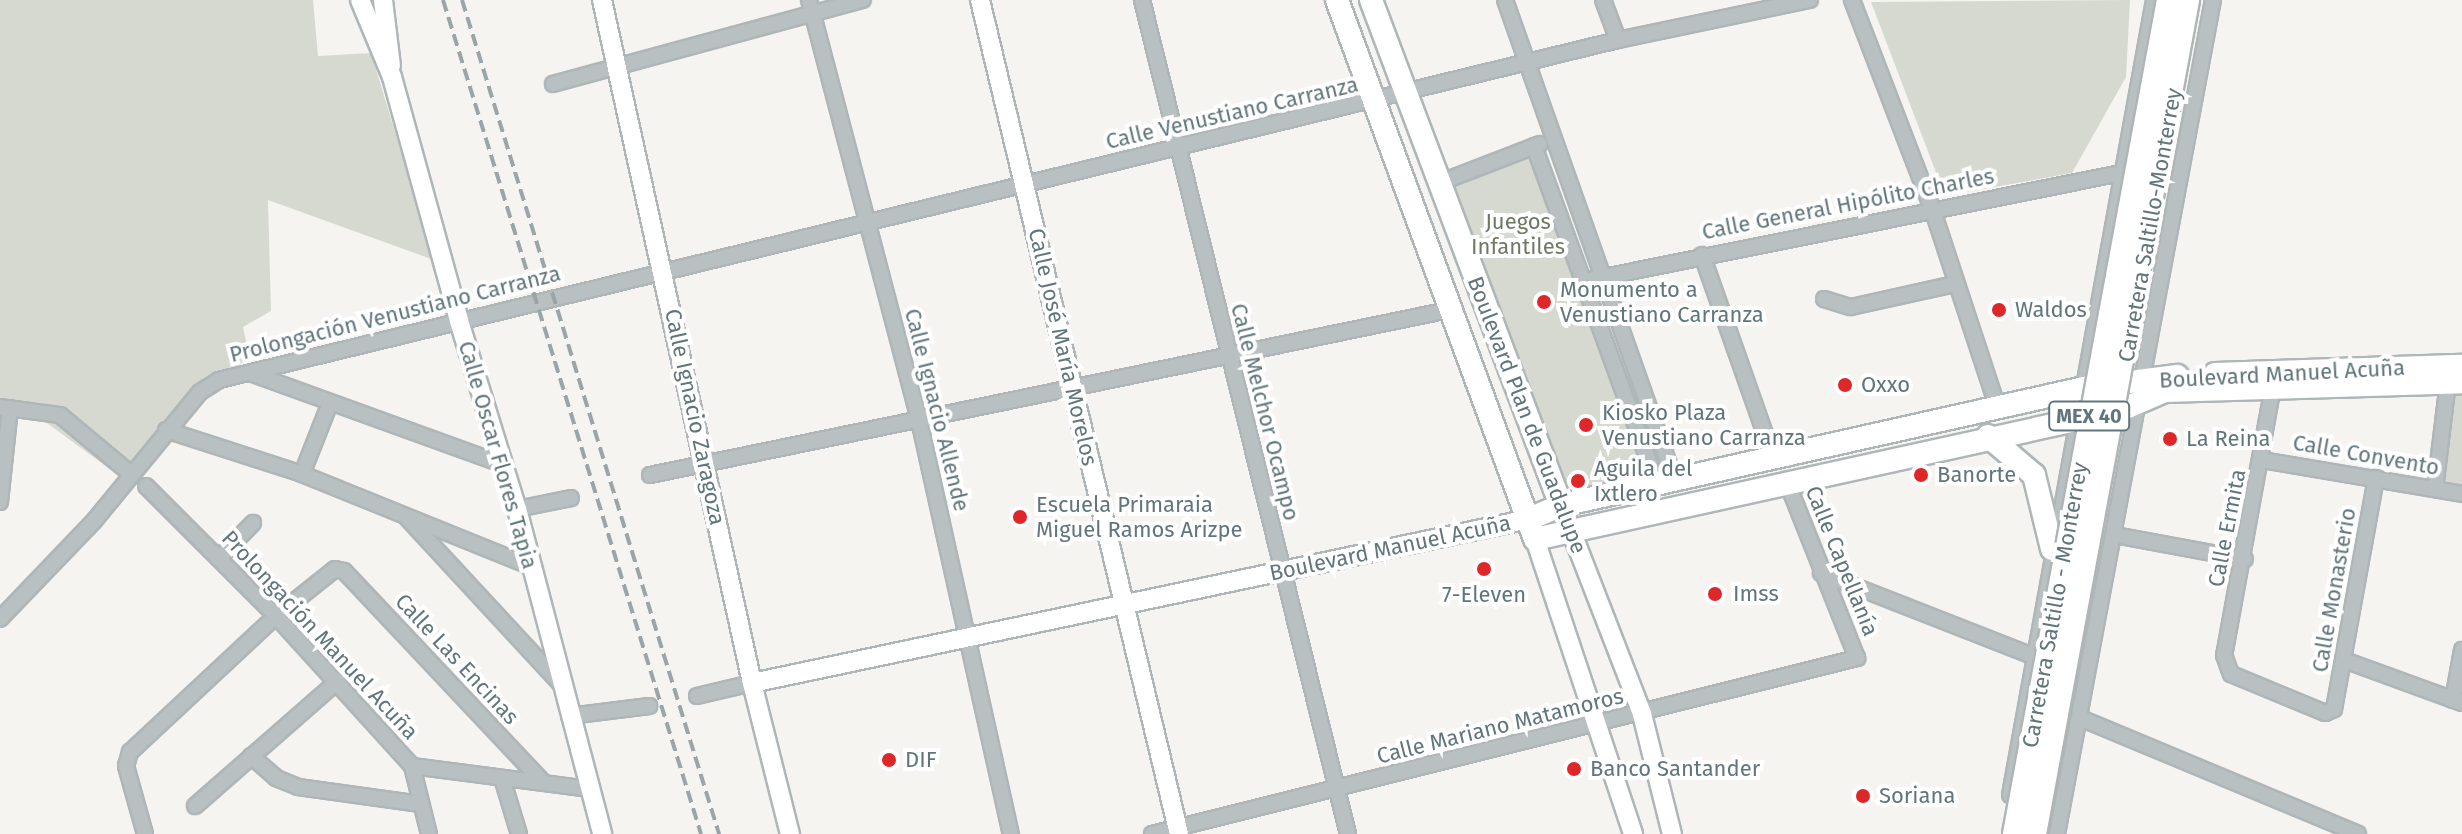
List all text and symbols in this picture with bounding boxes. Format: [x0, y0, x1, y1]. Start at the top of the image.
street label: Calle Venustiano Carranza [1103, 71, 1361, 155]
street label: Carretera Saltillo-Monterrey [2113, 86, 2187, 364]
street label: Calle General Hipólito Charles [1700, 163, 1996, 245]
park label: Juegos Infantiles [1471, 208, 1565, 260]
street label: Calle José María Morelos [1023, 226, 1103, 468]
street label: Prolongación Venustiano Carranza [227, 260, 563, 368]
street label: Boulevard Plan de Guadalupe [1462, 273, 1592, 557]
place label: Monumento a Venustiano Carranza [1560, 276, 1764, 328]
marker: Monumento a Venustiano Carranza [1535, 293, 1553, 311]
place label: Waldos [2015, 297, 2087, 323]
street label: Calle Melchor Ocampo [1225, 301, 1305, 523]
marker: Waldos [1990, 301, 2008, 319]
street label: Calle Ignacio Allende [899, 306, 975, 514]
street label: Calle Ignacio Zaragoza [659, 307, 731, 527]
street label: Calle Oscar Flores Tapia [453, 338, 543, 572]
street label: Boulevard Manuel Acuña [2158, 354, 2406, 394]
place label: Oxxo [1861, 372, 1910, 398]
marker: Oxxo [1836, 376, 1854, 394]
place label: Kiosko Plaza Venustiano Carranza [1602, 399, 1806, 450]
road number: MEX 40 [2047, 400, 2131, 432]
marker: Kiosko Plaza Venustiano Carranza [1577, 416, 1595, 434]
place label: La Reina [2186, 426, 2271, 452]
street label: Calle Convento [2291, 429, 2441, 481]
marker: La Reina [2161, 430, 2179, 448]
place label: Aguila del Ixtlero [1594, 455, 1693, 506]
street label: Carretera Saltillo - Monterrey [2017, 460, 2093, 750]
place label: Banorte [1937, 462, 2016, 488]
marker: Banorte [1912, 466, 1930, 484]
street label: Calle Ermita [2203, 467, 2251, 589]
marker: Aguila del Ixtlero [1569, 472, 1587, 490]
street label: Calle Capellanía [1800, 482, 1884, 640]
place label: Escuela Primaraia Miguel Ramos Arizpe [1036, 491, 1242, 542]
street label: Calle Monasterio [2307, 506, 2361, 674]
marker: Escuela Primaraia Miguel Ramos Arizpe [1011, 508, 1029, 526]
street label: Boulevard Manuel Acuña [1267, 510, 1513, 586]
street label: Prolongación Manuel Acuña [216, 525, 424, 745]
marker: 7-Eleven [1475, 560, 1493, 578]
place label: Imss [1733, 581, 1779, 607]
place label: 7-Eleven [1442, 582, 1526, 608]
marker: Imss [1704, 583, 1726, 605]
street label: Calle Las Encinas [390, 588, 524, 730]
street label: Calle Mariano Matamoros [1374, 683, 1626, 769]
place label: DIF [905, 747, 936, 773]
marker: DIF [880, 751, 898, 769]
place label: Banco Santander [1590, 756, 1760, 782]
marker: Banco Santander [1565, 760, 1583, 778]
place label: Soriana [1879, 783, 1955, 809]
marker: Soriana [1854, 787, 1872, 805]

